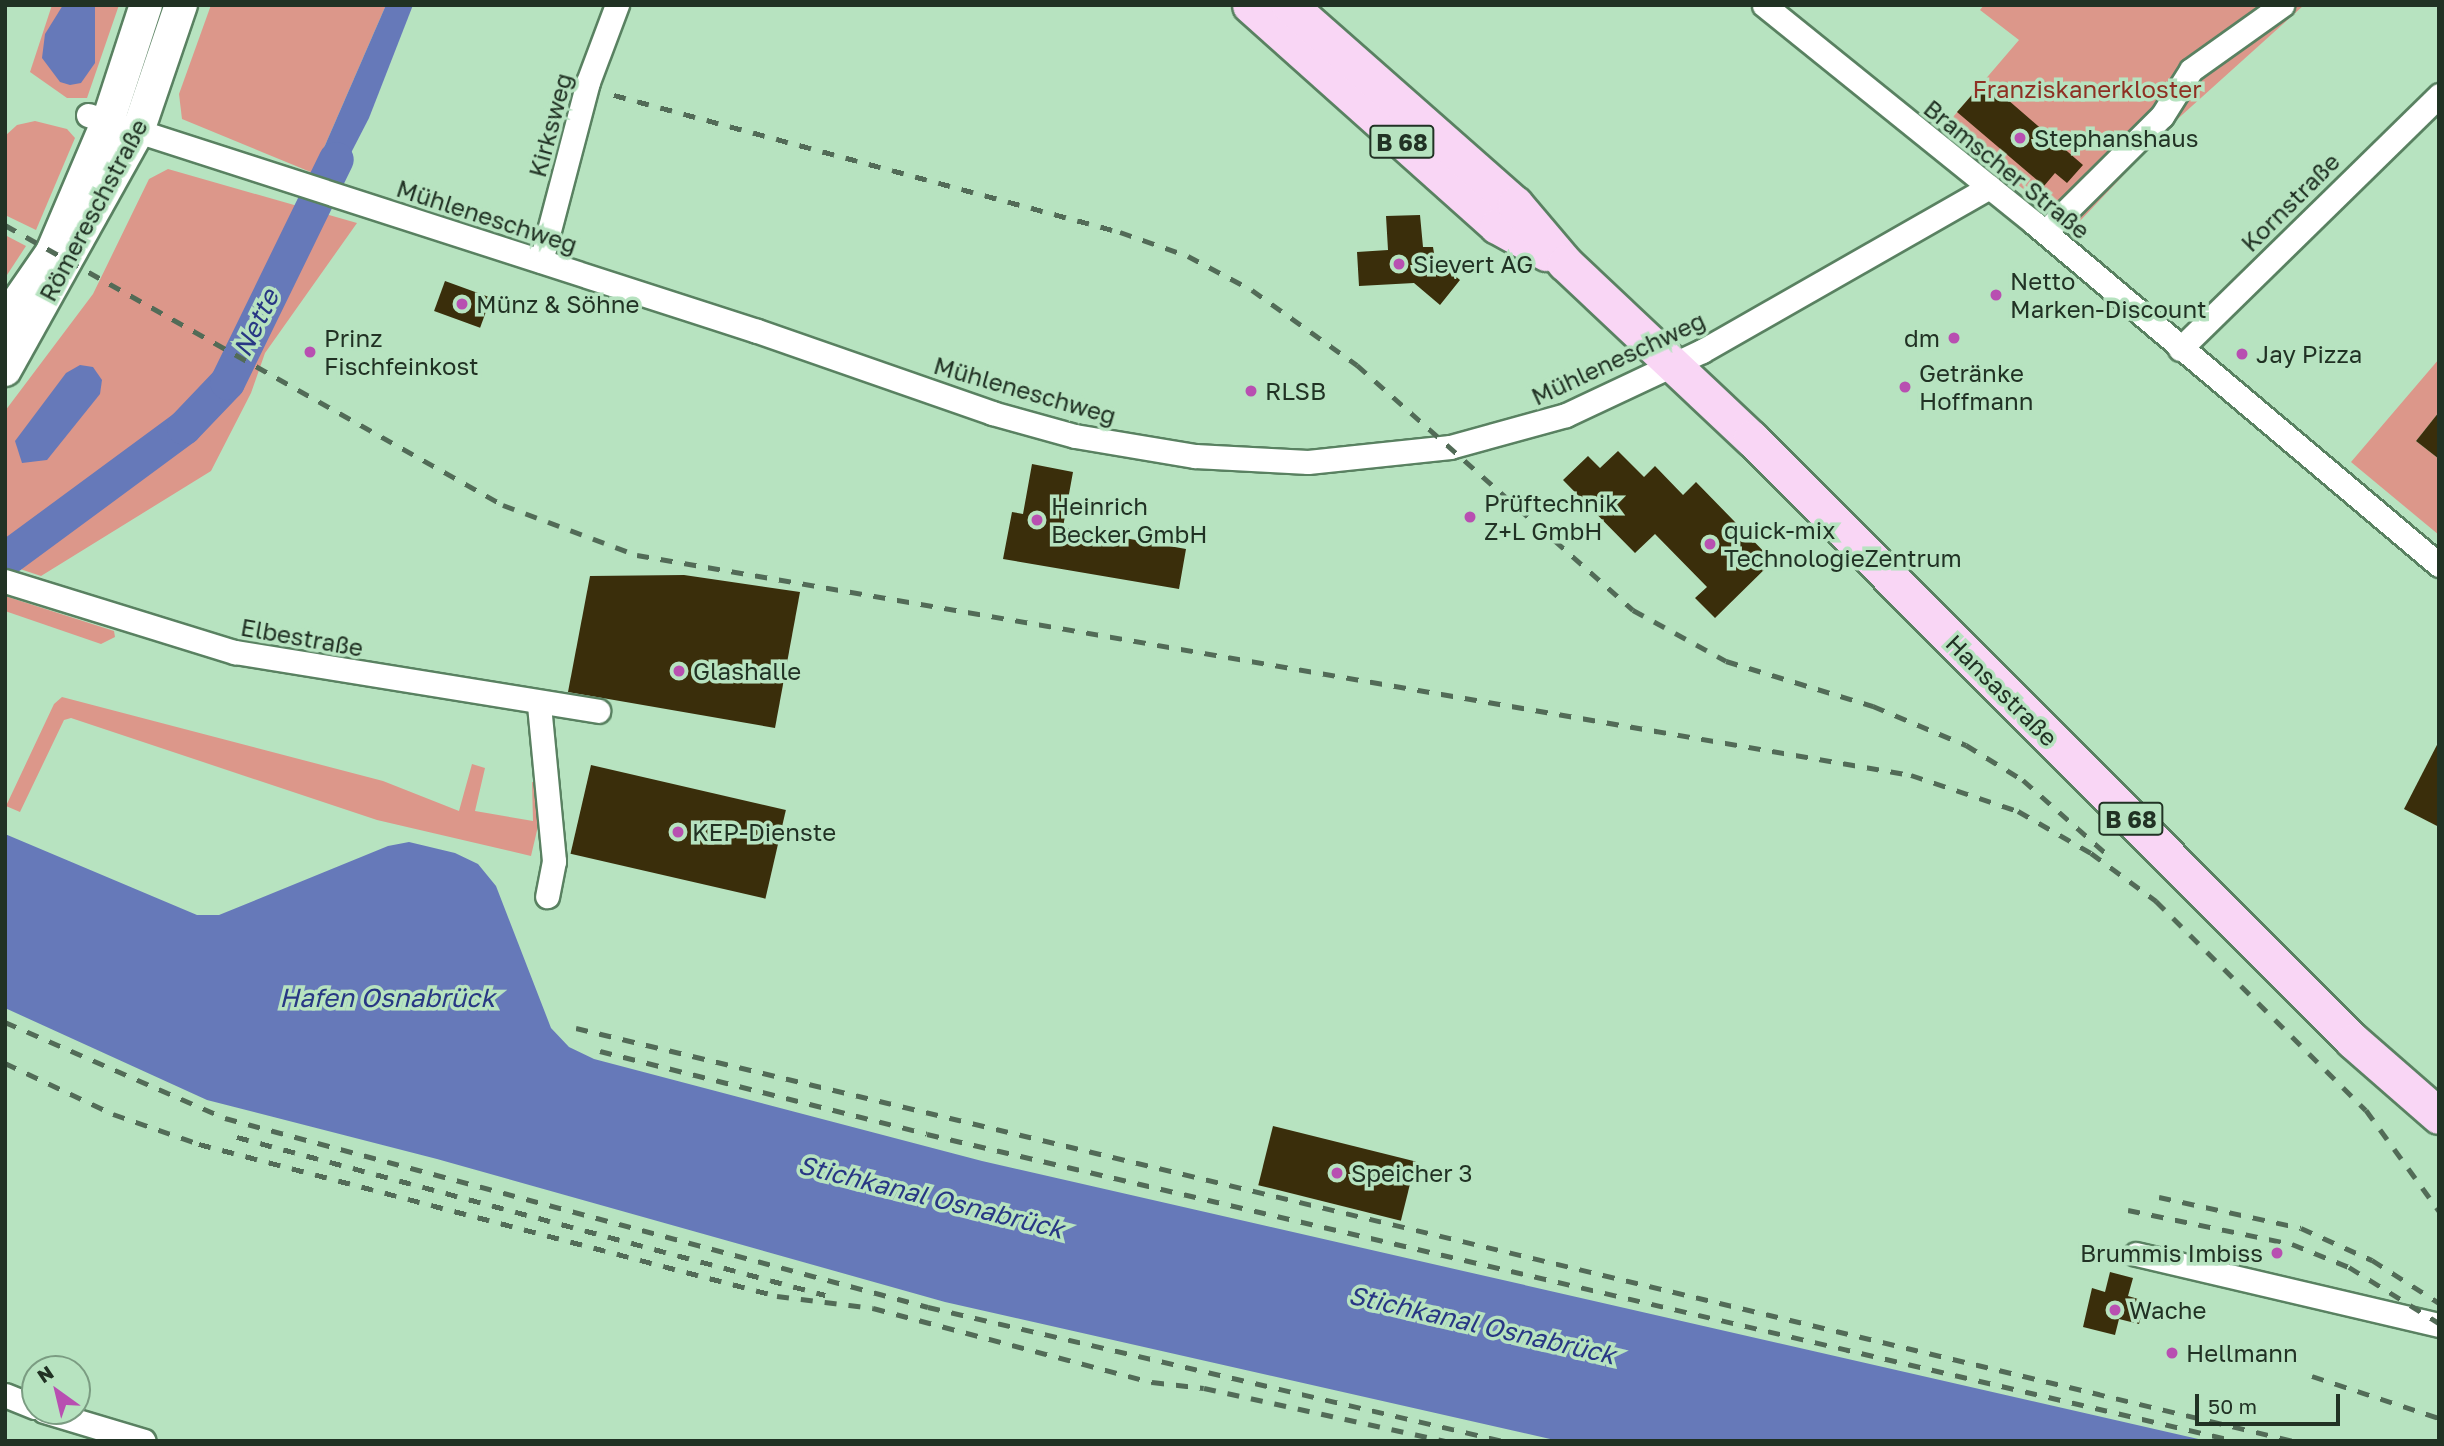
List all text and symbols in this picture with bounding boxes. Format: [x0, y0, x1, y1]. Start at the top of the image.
street label: Kirksweg [522, 70, 578, 180]
park label: Franziskanerkloster [1972, 75, 2202, 103]
street label: Bramscher Straße [1918, 93, 2096, 245]
street label: Römereschstraße [33, 114, 153, 306]
road number: B 68 [1369, 122, 1435, 162]
place label: Stephanshaus [2034, 124, 2199, 152]
marker: Stephanshaus [2012, 130, 2028, 146]
street label: Kornstraße [2235, 147, 2345, 257]
street label: Mühleneschweg [393, 173, 581, 259]
place label: Sievert AG [1413, 250, 1533, 278]
marker: Sievert AG [1391, 256, 1407, 272]
place label: Netto Marken-Discount [2010, 267, 2207, 323]
water label: Nette [227, 284, 285, 362]
marker: Netto Marken-Discount [1988, 287, 2004, 303]
place label: Münz & Söhne [476, 290, 639, 318]
marker: Münz & Söhne [454, 296, 470, 312]
street label: Mühleneschweg [1527, 305, 1709, 411]
place label: Prinz Fischfeinkost [324, 324, 479, 380]
place label: dm [1904, 324, 1940, 352]
marker: dm [1946, 330, 1962, 346]
place label: Jay Pizza [2256, 340, 2362, 368]
marker: Prinz Fischfeinkost [302, 344, 318, 360]
marker: Jay Pizza [2234, 346, 2250, 362]
street label: Mühleneschweg [931, 350, 1119, 430]
place label: Getränke Hoffmann [1919, 359, 2033, 415]
place label: RLSB [1265, 377, 1326, 405]
marker: Getränke Hoffmann [1897, 379, 1913, 395]
marker: RLSB [1243, 383, 1259, 399]
place label: Prüftechnik Z+L GmbH [1484, 489, 1619, 545]
place label: Heinrich Becker GmbH [1051, 492, 1208, 548]
marker: Prüftechnik Z+L GmbH [1462, 509, 1478, 525]
marker: Heinrich Becker GmbH [1029, 512, 1045, 528]
place label: quick-mix TechnologieZentrum [1724, 516, 1962, 572]
marker: quick-mix TechnologieZentrum [1702, 536, 1718, 552]
street label: Elbestraße [239, 612, 365, 662]
street label: Hansastraße [1940, 628, 2064, 752]
place label: Glashalle [693, 657, 801, 685]
marker: Glashalle [671, 663, 687, 679]
road number: B 68 [2098, 800, 2164, 838]
place label: KEP-Dienste [692, 818, 836, 846]
marker: KEP-Dienste [670, 824, 686, 840]
water label: Hafen Osnabrück [279, 982, 495, 1014]
water label: Stichkanal Osnabrück [795, 1149, 1067, 1245]
place label: Speicher 3 [1351, 1159, 1473, 1187]
marker: Speicher 3 [1329, 1165, 1345, 1181]
place label: Brummis Imbiss [2080, 1239, 2263, 1267]
marker: Brummis Imbiss [2269, 1245, 2285, 1261]
water label: Stichkanal Osnabrück [1346, 1279, 1618, 1371]
place label: Wache [2129, 1296, 2206, 1324]
marker: Wache [2107, 1302, 2123, 1318]
place label: Hellmann [2186, 1339, 2298, 1367]
marker: Hellmann [2164, 1345, 2180, 1361]
north arrow [21, 1355, 91, 1425]
text: N [33, 1360, 58, 1387]
scale bar [2199, 1380, 2344, 1424]
text: 50 m [2208, 1393, 2257, 1419]

